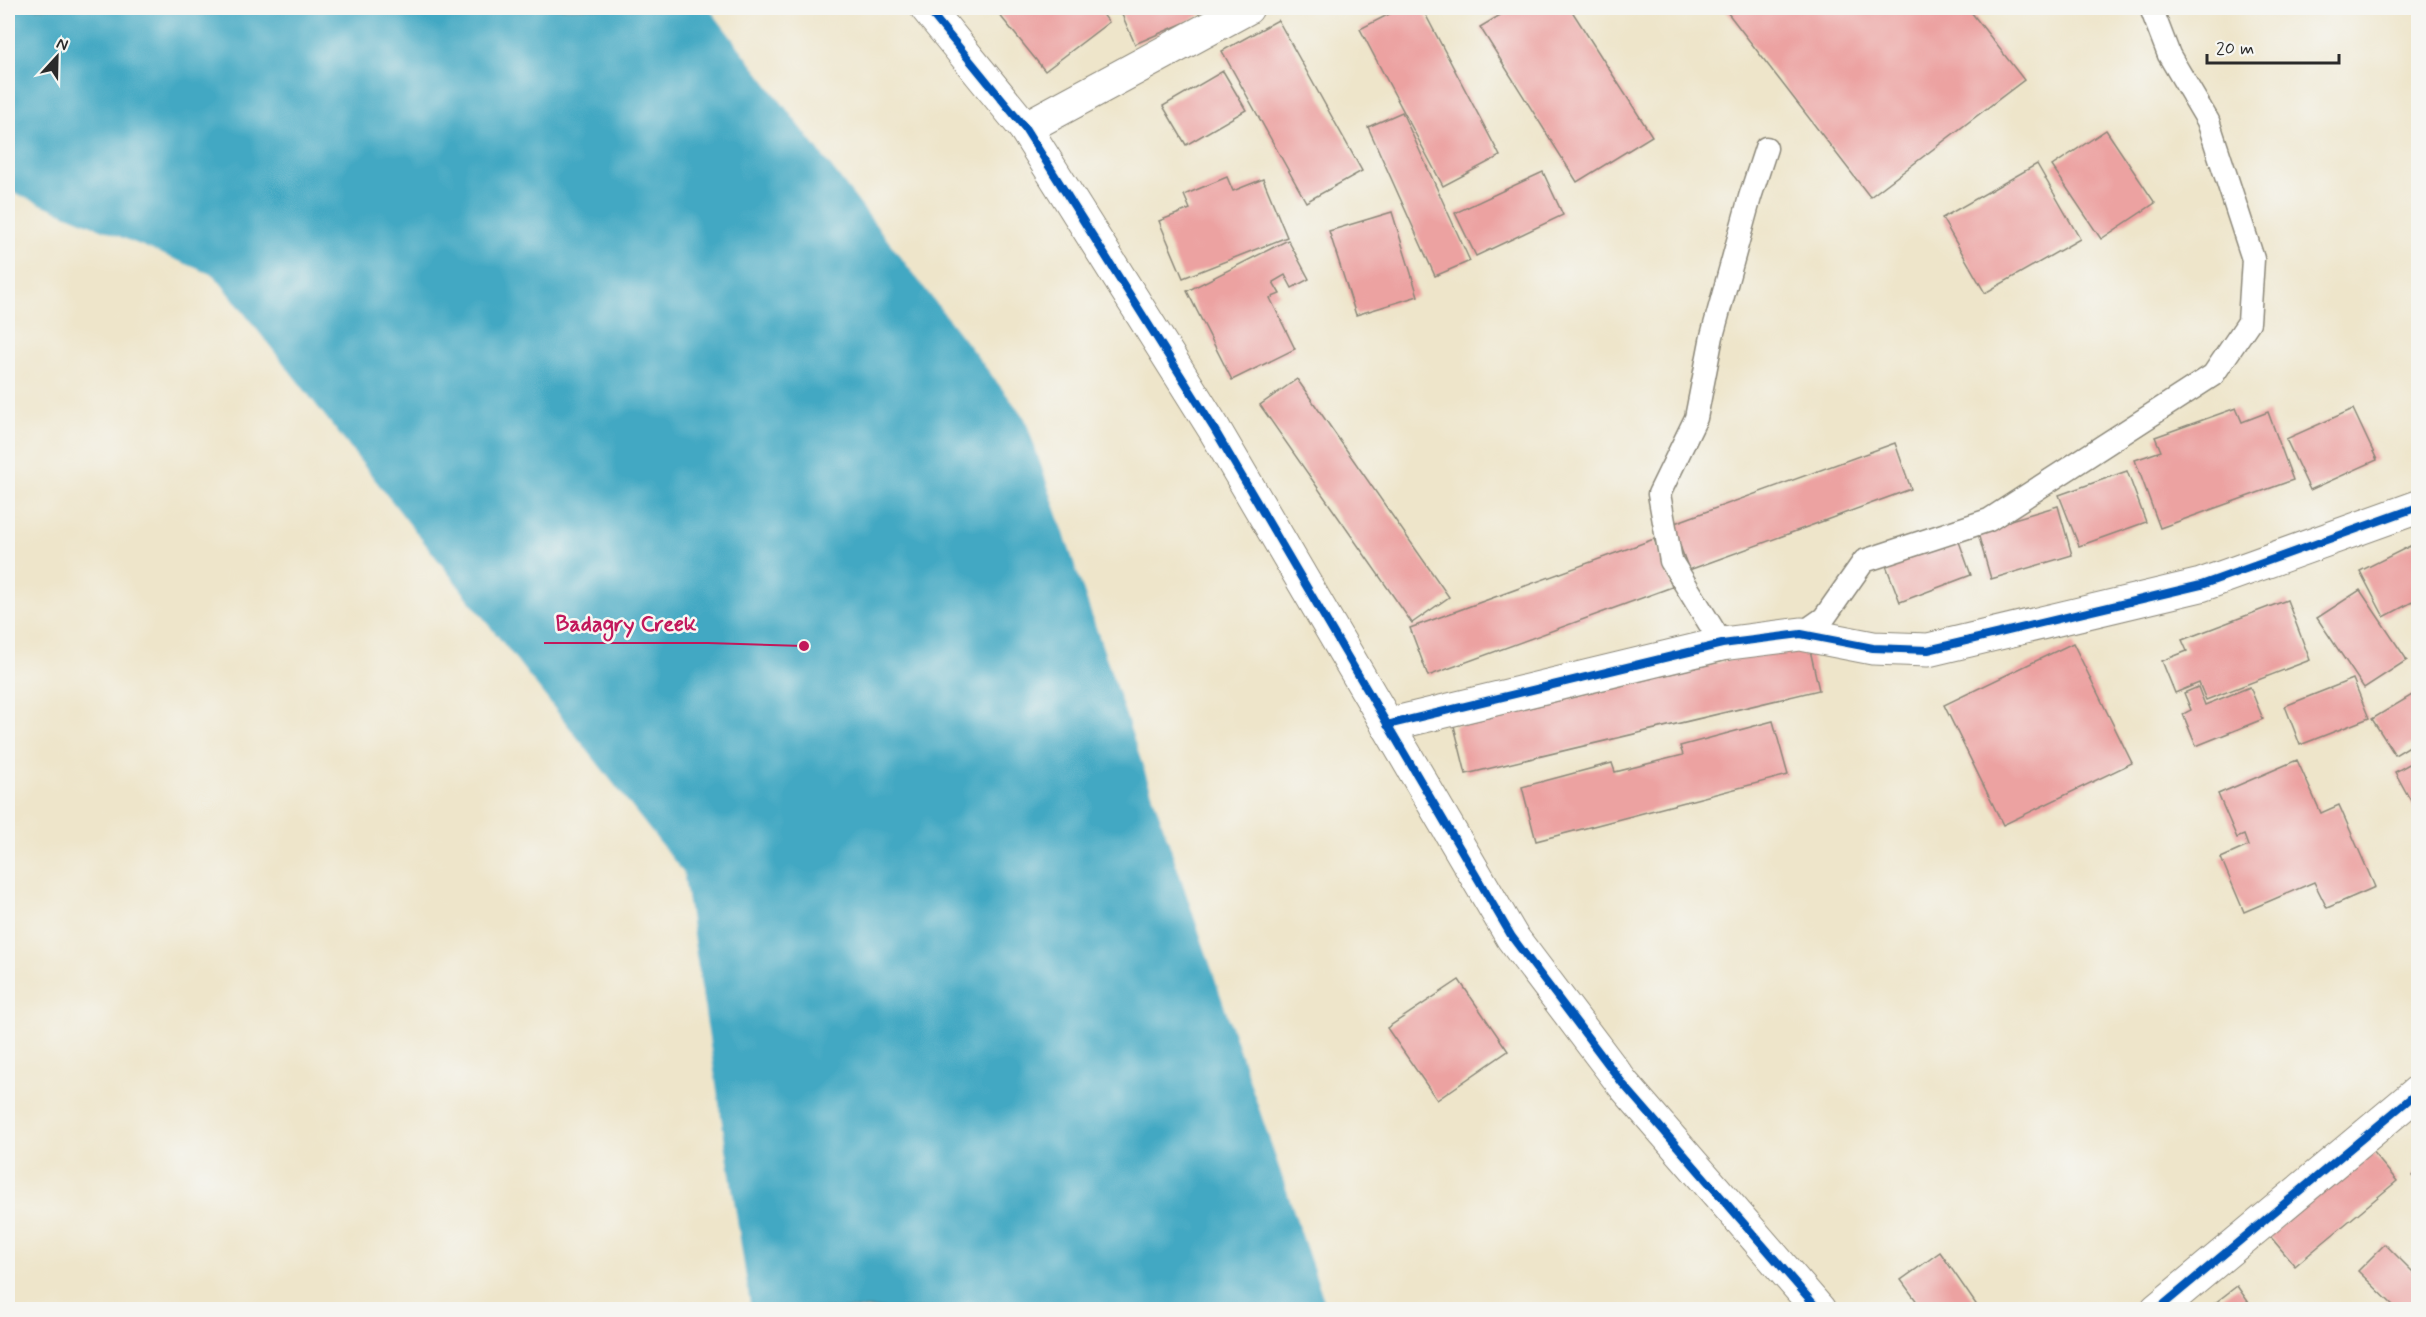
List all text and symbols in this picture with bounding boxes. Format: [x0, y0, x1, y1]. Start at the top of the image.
north arrow [27, 27, 87, 87]
scale bar [2207, 27, 2339, 65]
text: N [53, 33, 71, 56]
text: 20 m [2216, 37, 2254, 61]
callout: Badagry Creek [544, 603, 708, 643]
text: Badagry Creek [556, 611, 697, 642]

